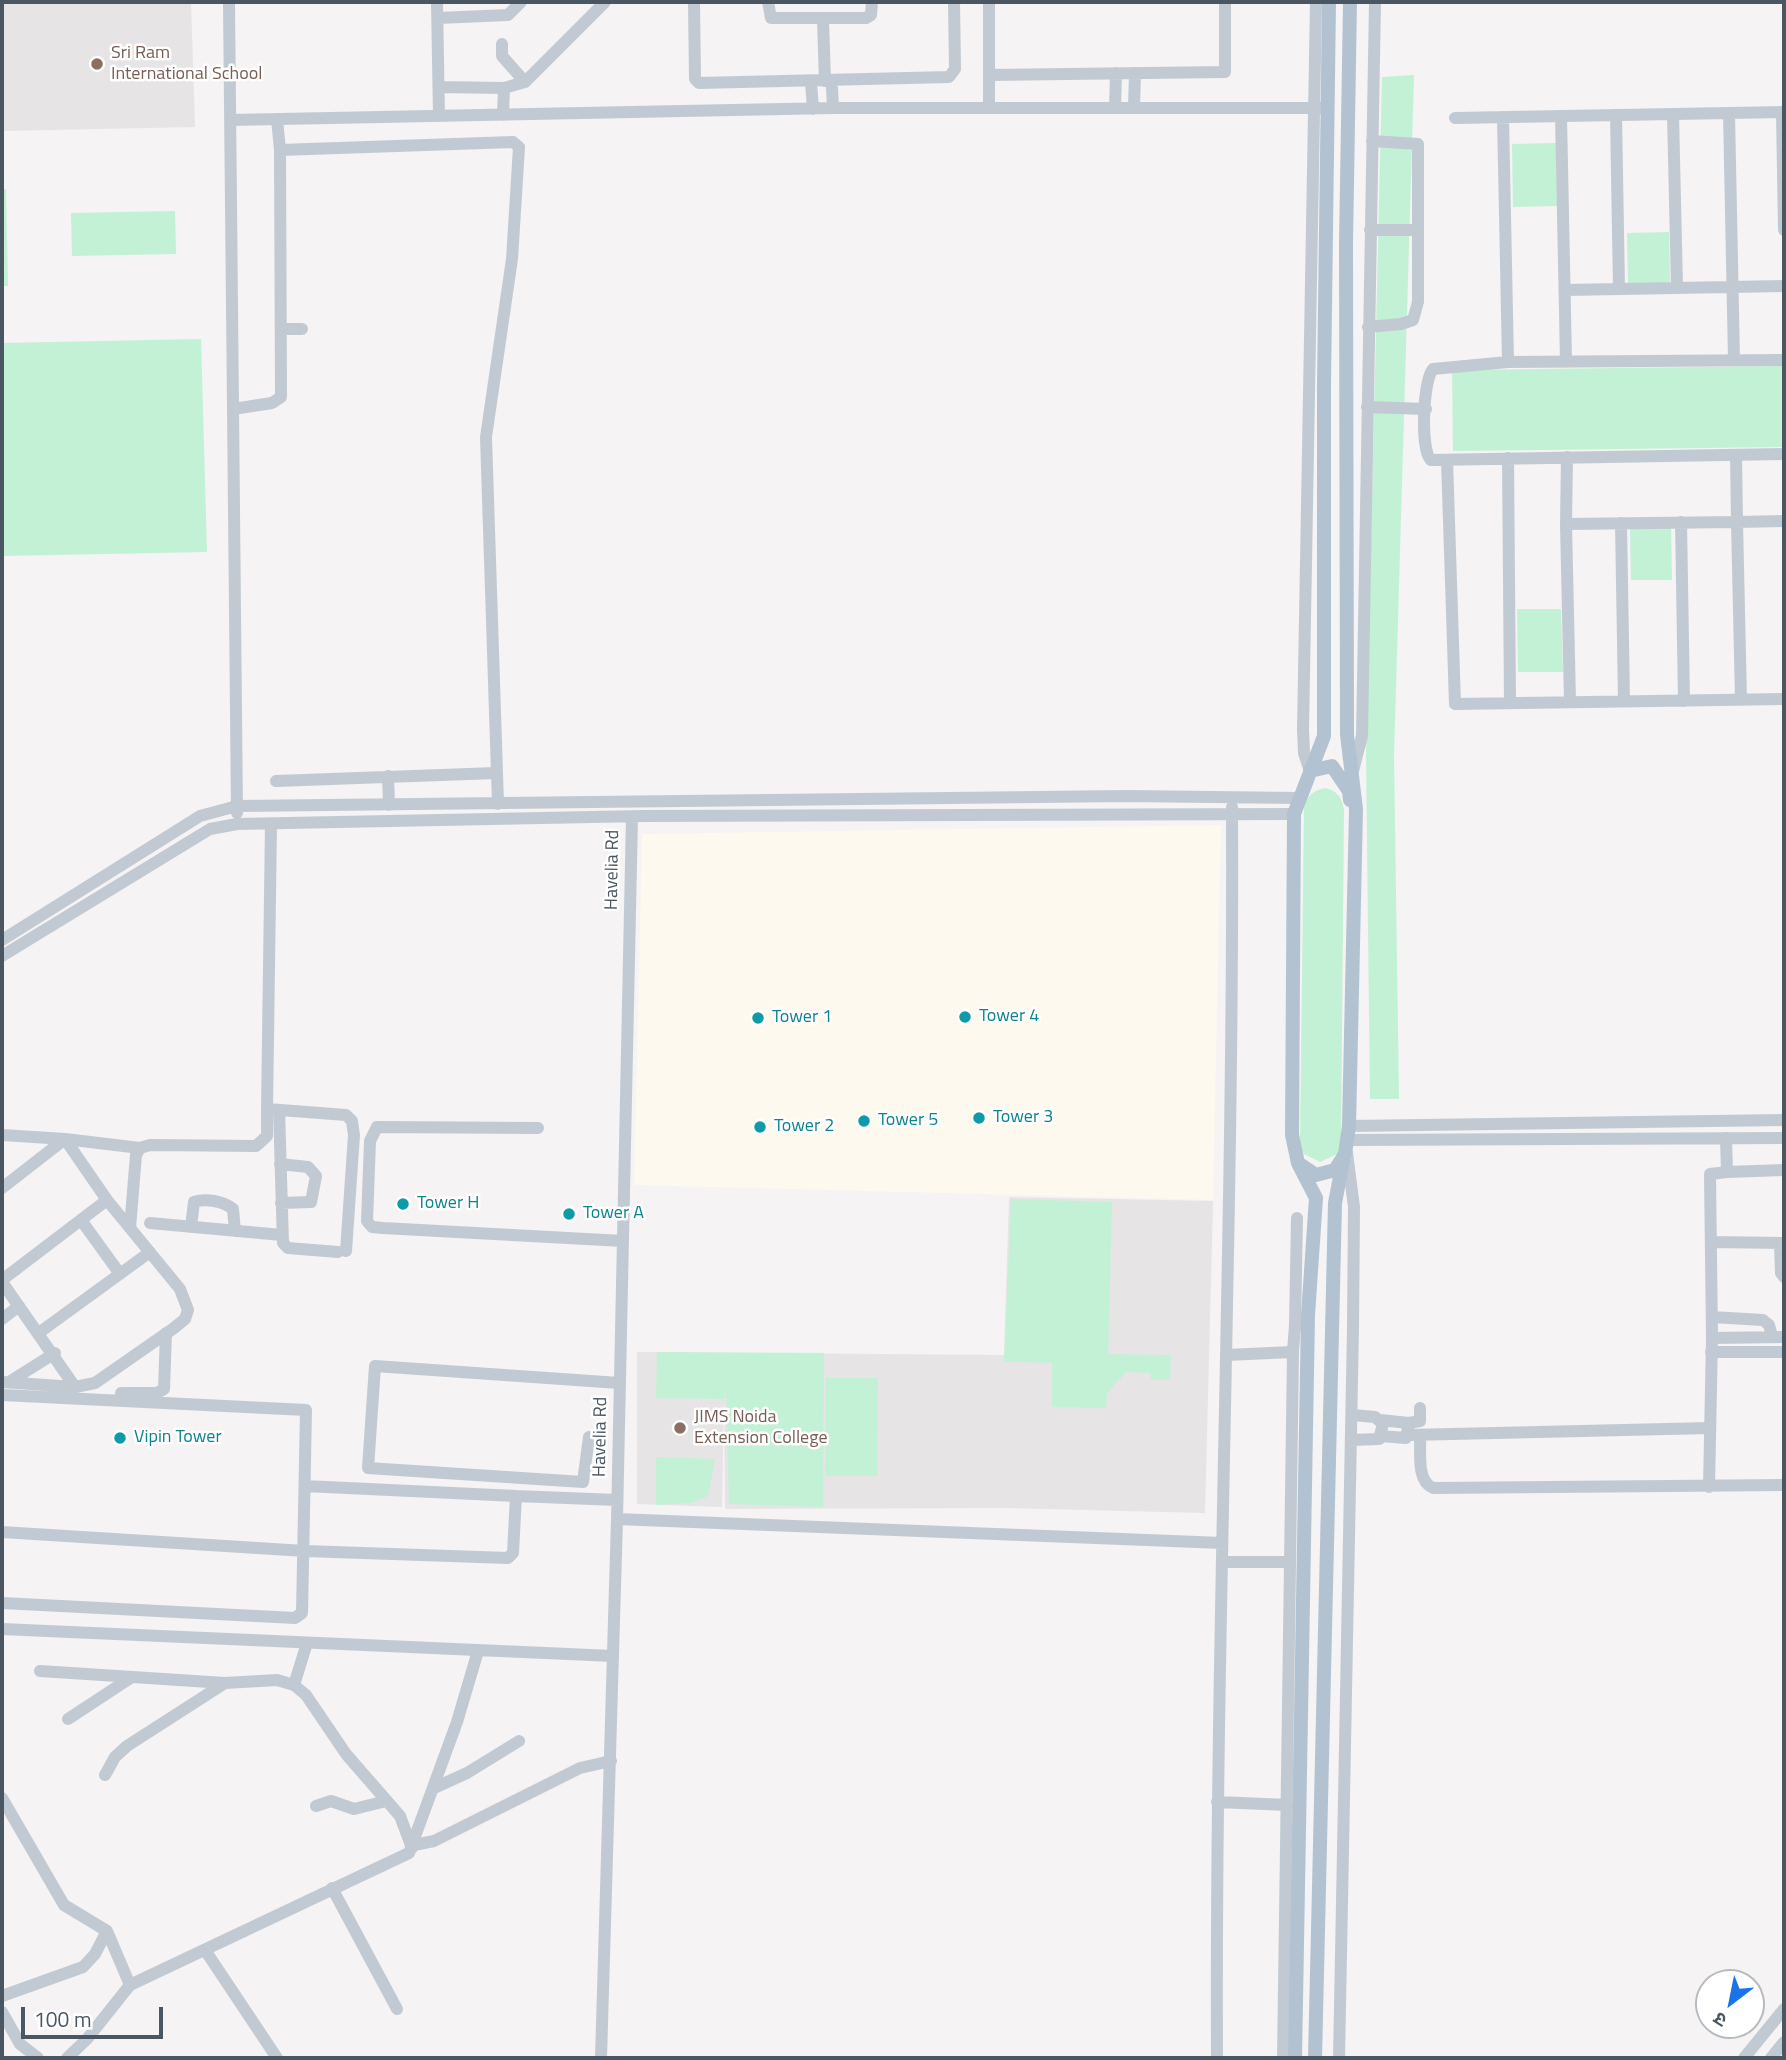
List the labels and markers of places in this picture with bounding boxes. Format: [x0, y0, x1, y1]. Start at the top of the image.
place label: Sri Ram International School [111, 43, 262, 86]
marker: Sri Ram International School [89, 56, 105, 72]
place label: Tower 4 [979, 1006, 1039, 1028]
place label: Tower 1 [772, 1007, 832, 1029]
marker: Tower 4 [957, 1009, 973, 1025]
marker: Tower 1 [750, 1010, 766, 1026]
place label: Tower 3 [993, 1107, 1053, 1129]
place label: Tower 5 [878, 1110, 938, 1132]
marker: Tower 3 [971, 1110, 987, 1126]
marker: Tower 5 [856, 1113, 872, 1129]
place label: Tower 2 [774, 1116, 834, 1138]
marker: Tower 2 [752, 1119, 768, 1135]
place label: Tower H [417, 1193, 479, 1215]
marker: Tower H [395, 1196, 411, 1212]
place label: Tower A [583, 1203, 644, 1225]
marker: Tower A [561, 1206, 577, 1222]
place label: JIMS Noida Extension College [694, 1407, 827, 1450]
marker: JIMS Noida Extension College [672, 1420, 688, 1436]
place label: Vipin Tower [134, 1427, 222, 1449]
marker: Vipin Tower [112, 1430, 128, 1446]

